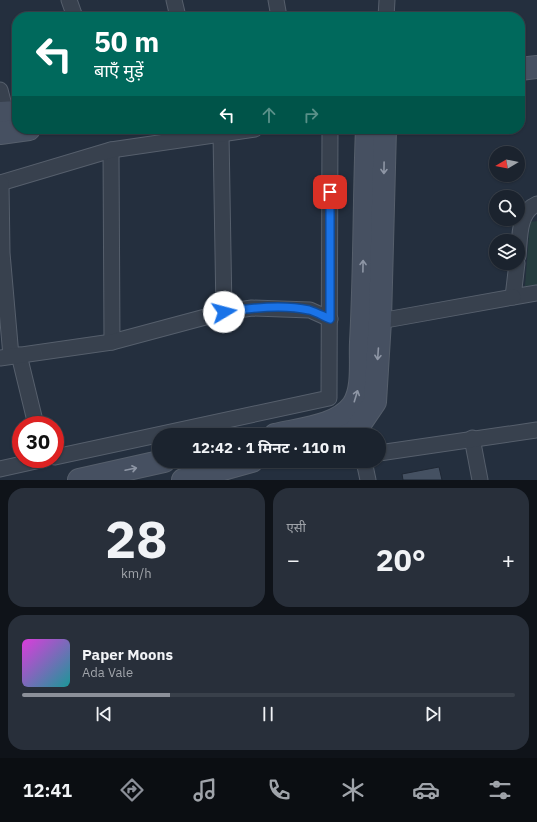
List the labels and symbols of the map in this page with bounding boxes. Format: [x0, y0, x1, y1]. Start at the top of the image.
north arrow [489, 146, 525, 182]
one-way arrow [380, 161, 388, 174]
pin [313, 175, 347, 209]
one-way arrow [360, 260, 367, 273]
position arrow [203, 291, 245, 333]
one-way arrow [375, 347, 382, 360]
one-way arrow [353, 389, 360, 402]
speed limit sign: 30 [12, 416, 64, 468]
one-way arrow [124, 464, 137, 472]

